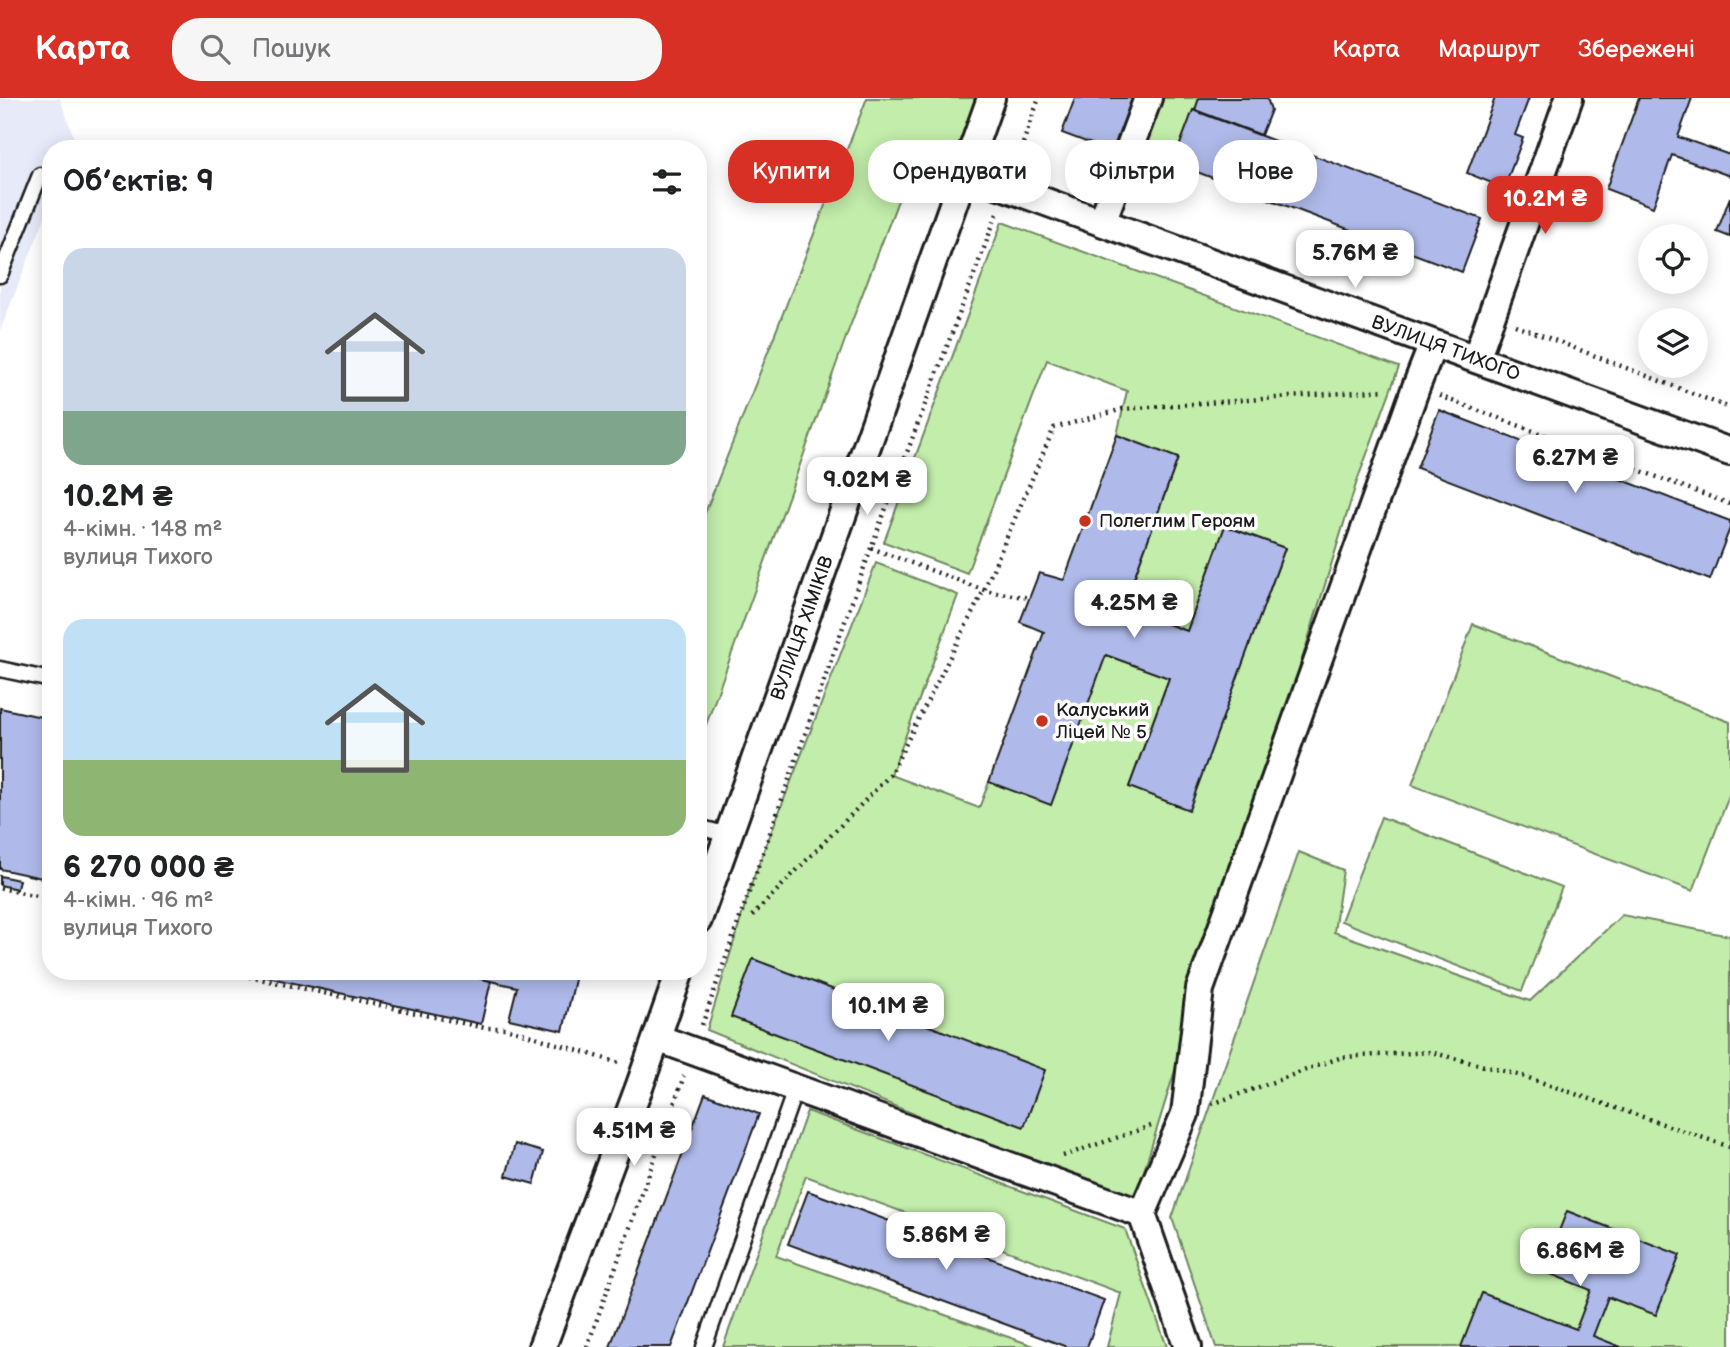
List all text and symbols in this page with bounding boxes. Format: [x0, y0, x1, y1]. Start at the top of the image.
search box [172, 18, 662, 81]
text: Карта [35, 29, 130, 69]
icon: search [196, 30, 234, 68]
text: Пошук [252, 34, 331, 65]
text: Карта [1332, 35, 1400, 64]
text: Маршрут [1438, 35, 1540, 64]
text: Збережені [1578, 35, 1695, 64]
chip: Купити [728, 140, 854, 203]
chip: Орендувати [868, 140, 1051, 203]
chip: Фільтри [1065, 140, 1199, 203]
chip: Нове [1213, 140, 1317, 203]
icon: filters [648, 163, 686, 201]
text: Об’єктів: 9 [63, 164, 214, 200]
pin: 10.2M ₴ [1480, 176, 1610, 236]
text: 10.2M ₴ [1503, 185, 1587, 213]
map controls [1638, 224, 1708, 378]
button: locate [1638, 224, 1708, 294]
pin: 5.76M ₴ [1290, 230, 1420, 290]
text: 5.76M ₴ [1312, 239, 1398, 267]
icon: home [312, 294, 438, 420]
button: layers [1638, 308, 1708, 378]
street label: ВУЛИЦЯ ТИХОГО [1368, 310, 1524, 386]
pin: 6.27M ₴ [1510, 436, 1640, 495]
text: 6.27M ₴ [1532, 444, 1618, 472]
pin: 9.02M ₴ [802, 458, 932, 517]
text: 9.02M ₴ [823, 466, 911, 494]
text: 10.2M ₴ [63, 479, 173, 515]
place label: Полеглим Героям [1099, 510, 1256, 533]
marker: Полеглим Героям [1077, 513, 1093, 529]
text: 4-кімн. · 148 m² [63, 515, 223, 543]
text: вулиця Тихого [63, 543, 213, 571]
street label: ВУЛИЦЯ ХІМІКІВ [766, 553, 838, 703]
pin: 4.25M ₴ [1069, 580, 1199, 640]
text: 4.25M ₴ [1090, 589, 1178, 617]
icon: home [312, 665, 438, 791]
place label: Калуський Ліцей № 5 [1055, 699, 1149, 744]
marker: Калуський Ліцей № 5 [1034, 713, 1050, 729]
text: 6 270 000 ₴ [63, 850, 234, 886]
text: 4-кімн. · 96 m² [63, 886, 214, 914]
text: вулиця Тихого [63, 914, 213, 942]
pin: 10.1M ₴ [823, 984, 953, 1043]
text: 10.1M ₴ [848, 992, 928, 1020]
pin: 4.51M ₴ [569, 1108, 699, 1168]
text: 4.51M ₴ [593, 1117, 675, 1145]
pin: 5.86M ₴ [881, 1212, 1011, 1272]
text: 5.86M ₴ [902, 1221, 990, 1249]
pin: 6.86M ₴ [1515, 1228, 1645, 1288]
text: 6.86M ₴ [1536, 1237, 1624, 1265]

